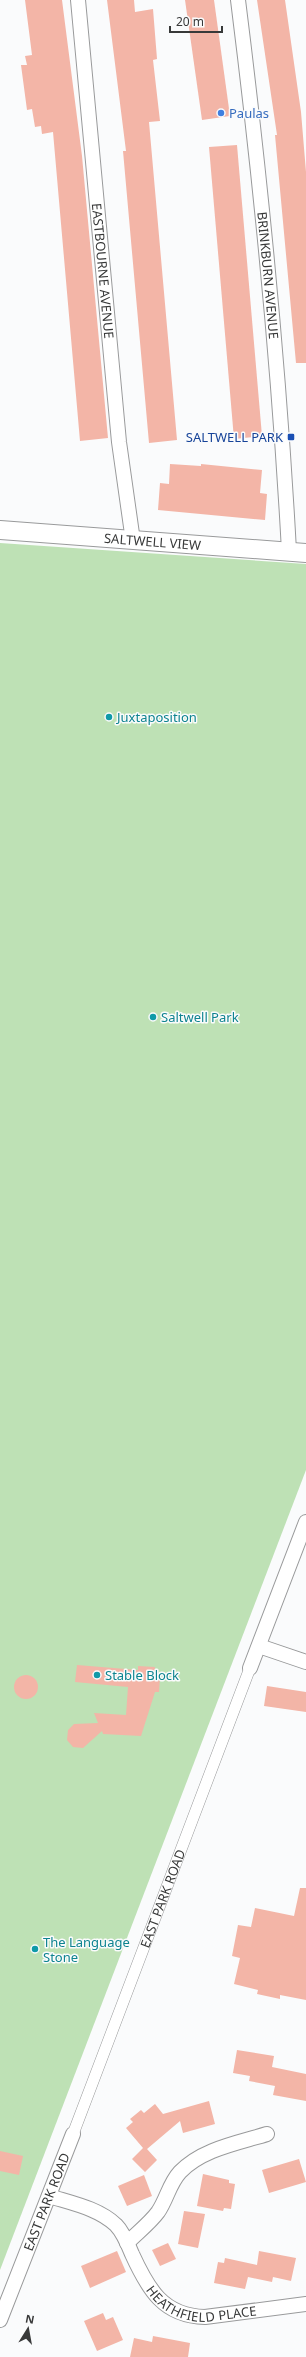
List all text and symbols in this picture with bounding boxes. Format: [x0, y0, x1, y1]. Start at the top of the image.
scale bar [170, 8, 222, 34]
text: 20 m [176, 13, 204, 30]
place label: Paulas [229, 104, 269, 122]
marker: Paulas [216, 108, 226, 118]
street label: EASTBOURNE AVENUE [88, 202, 118, 339]
street label: BRINKBURN AVENUE [253, 211, 283, 340]
place label: SALTWELL PARK [186, 428, 284, 446]
marker: SALTWELL PARK [286, 432, 296, 442]
street label: SALTWELL VIEW [103, 529, 202, 554]
place label: Juxtaposition [115, 708, 197, 726]
marker: Juxtaposition [104, 712, 114, 722]
place label: Saltwell Park [161, 1008, 239, 1026]
marker: Saltwell Park [148, 1012, 158, 1022]
place label: Stable Block [105, 1666, 179, 1684]
marker: Stable Block [92, 1670, 102, 1680]
street label: EAST PARK ROAD [136, 1847, 189, 1950]
place label: The Language Stone [43, 1933, 130, 1966]
marker: The Language Stone [30, 1944, 40, 1954]
street label: EAST PARK ROAD [19, 2150, 74, 2254]
street label: HEATHFIELD PLACE [142, 2282, 257, 2326]
north arrow [8, 2309, 48, 2349]
text: N [24, 2310, 36, 2327]

